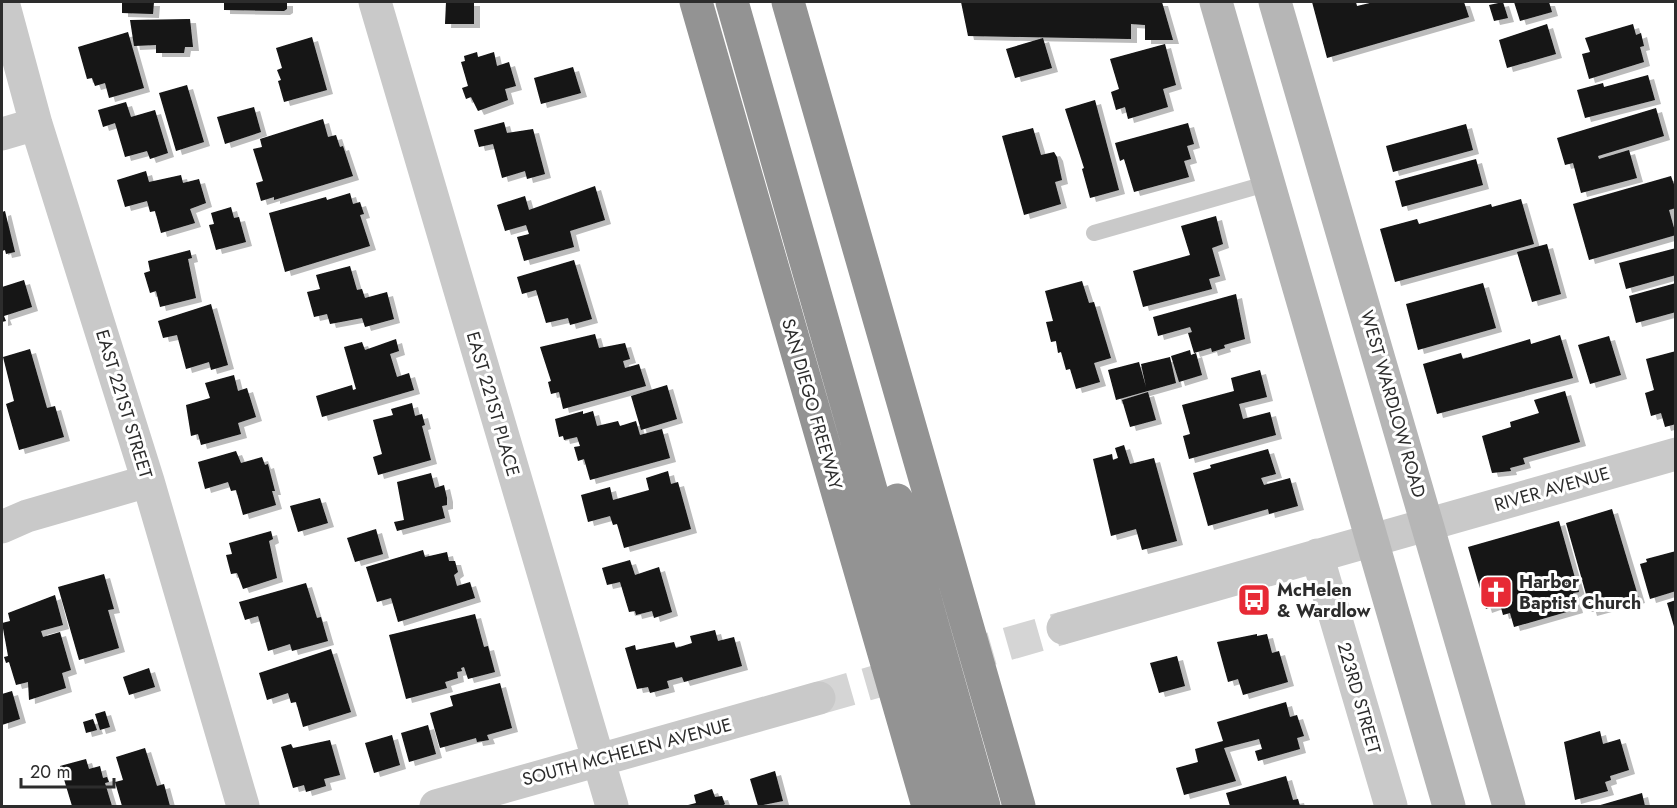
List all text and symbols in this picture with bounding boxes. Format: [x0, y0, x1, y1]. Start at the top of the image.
street label: WEST WARDLOW ROAD [1354, 307, 1432, 501]
street label: SAN DIEGO FREEWAY [775, 315, 849, 493]
street label: EAST 221ST STREET [89, 327, 159, 482]
street label: EAST 221ST PLACE [460, 328, 526, 480]
street label: RIVER AVENUE [1491, 460, 1613, 518]
place label: Harbor Baptist Church [1519, 569, 1641, 616]
church icon: Harbor Baptist Church [1478, 574, 1514, 610]
place label: McHelen & Wardlow [1277, 577, 1371, 624]
bus stop icon: McHelen & Wardlow [1236, 582, 1272, 618]
street label: 223RD STREET [1331, 639, 1387, 757]
street label: SOUTH MCHELEN AVENUE [519, 711, 735, 793]
scale bar [21, 751, 114, 789]
text: 20 m [30, 759, 70, 785]

